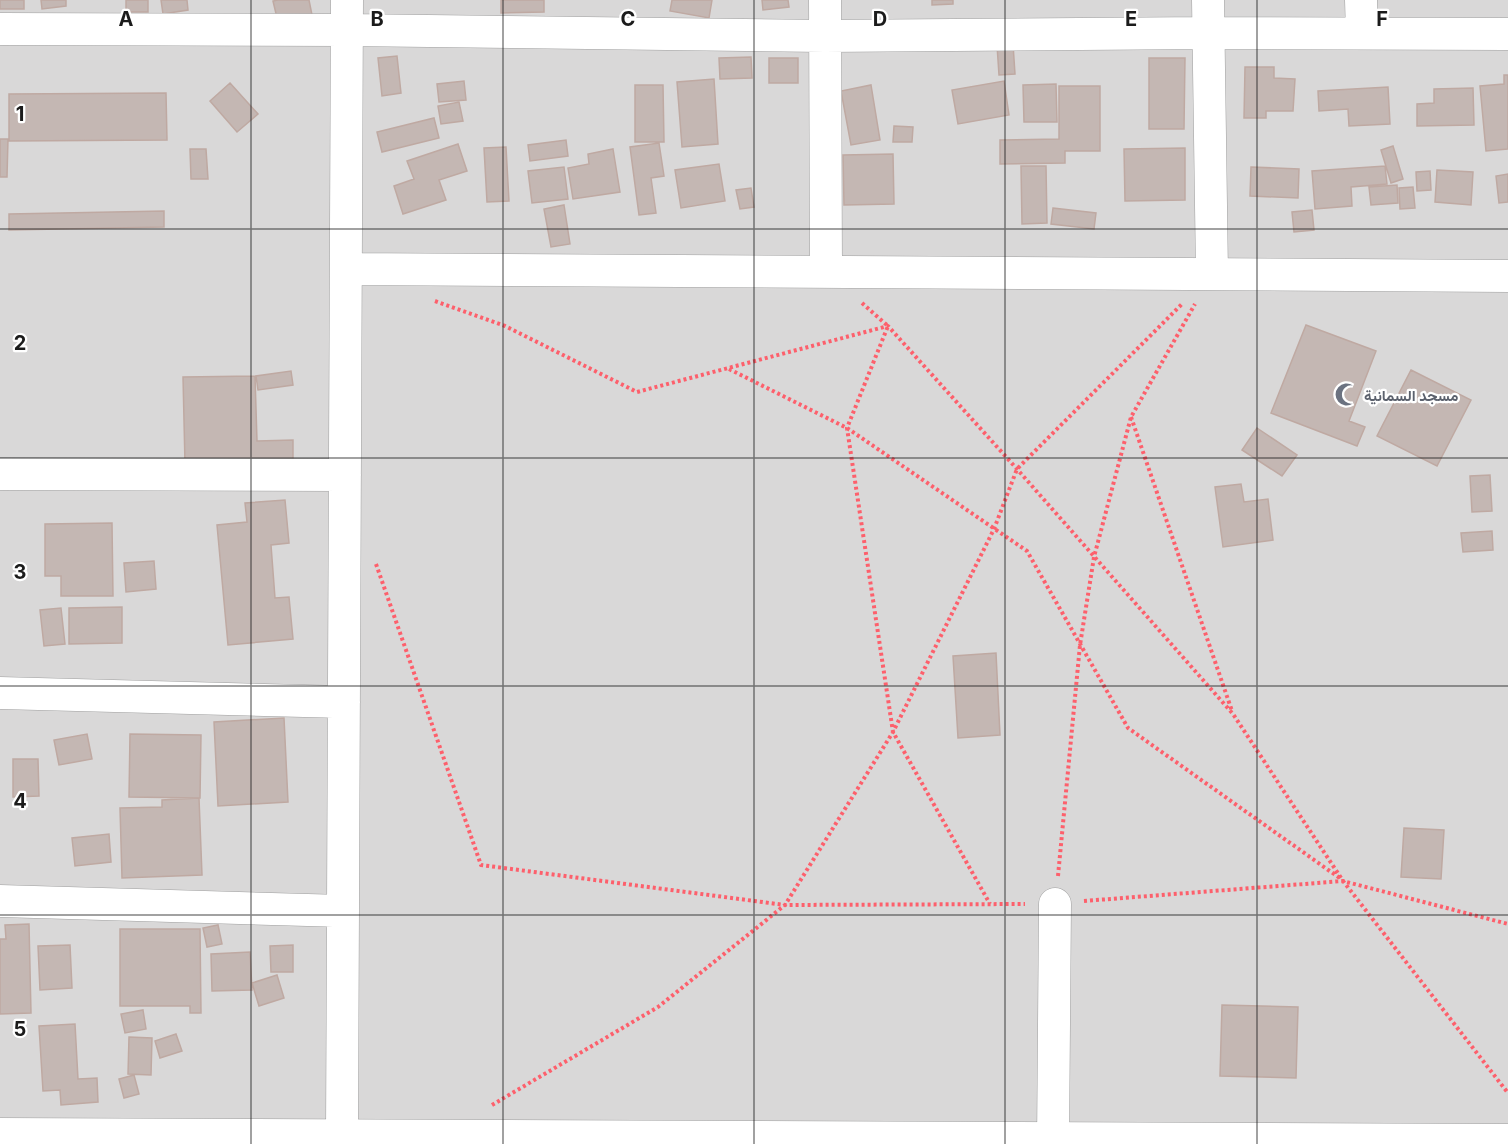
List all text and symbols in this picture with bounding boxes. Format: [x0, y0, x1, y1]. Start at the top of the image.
text: A [119, 7, 134, 31]
text: B [370, 7, 384, 31]
text: C [621, 7, 635, 31]
text: D [873, 7, 887, 31]
text: E [1125, 7, 1137, 31]
text: F [1376, 7, 1388, 31]
text: 1 [16, 102, 24, 126]
text: 2 [14, 331, 26, 355]
mosque icon: مسجد السمانية [1333, 382, 1359, 408]
place label: مسجد السمانية [1364, 386, 1458, 405]
text: 3 [14, 560, 26, 584]
text: 4 [13, 789, 27, 813]
text: 5 [14, 1017, 26, 1041]

